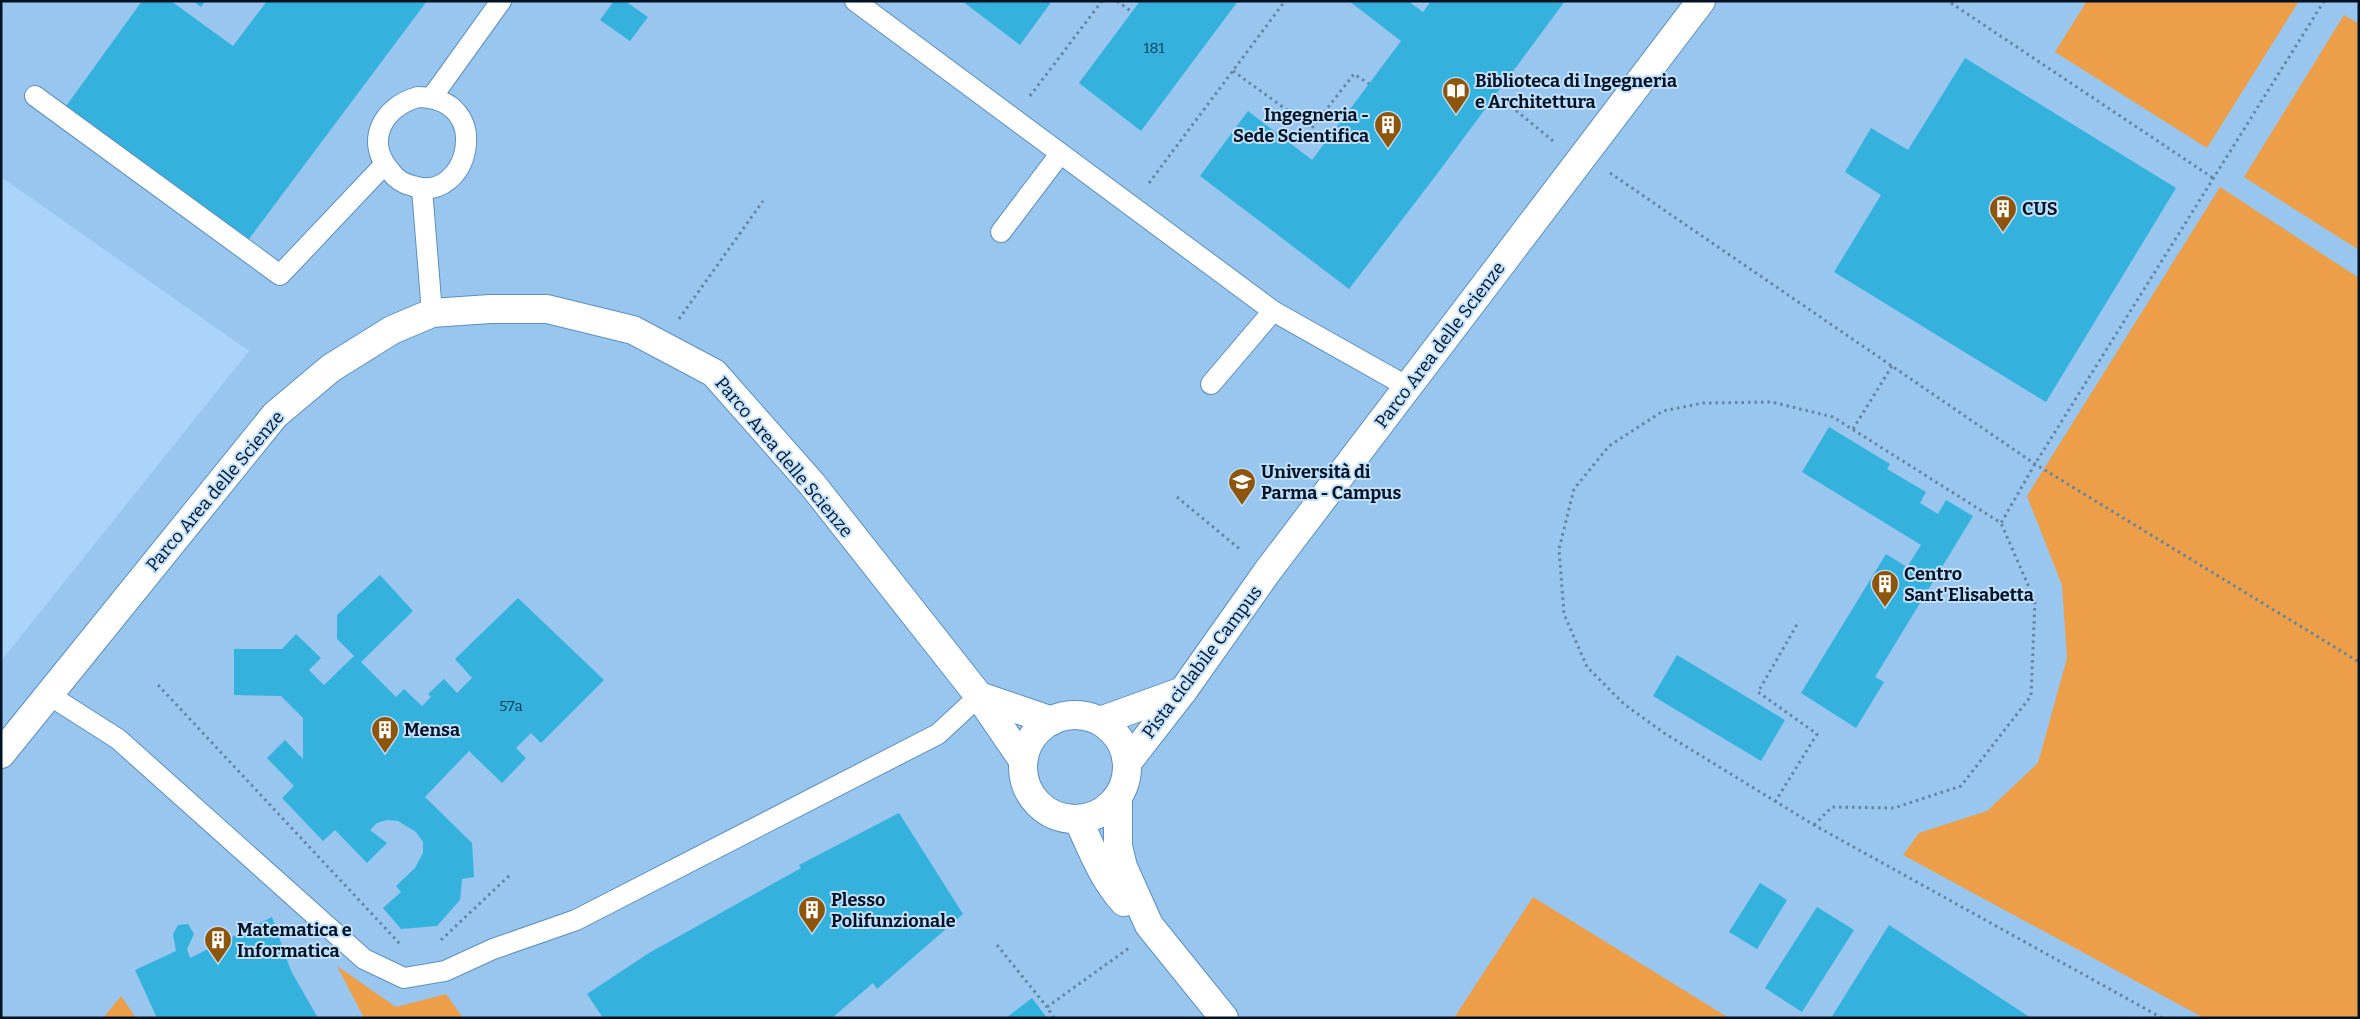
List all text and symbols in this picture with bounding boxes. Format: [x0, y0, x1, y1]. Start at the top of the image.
house number: 181 [1143, 39, 1165, 57]
place label: Biblioteca di Ingegneria e Architettura [1475, 70, 1677, 113]
library icon: Biblioteca di Ingegneria e Architettura [1441, 76, 1471, 115]
place label: Ingegneria - Sede Scientifica [1233, 104, 1369, 147]
building icon: Ingegneria - Sede Scientifica [1373, 110, 1403, 149]
building icon: CUS [1988, 194, 2018, 233]
place label: CUS [2022, 198, 2058, 220]
street label: Parco Area delle Scienze [1370, 257, 1510, 433]
street label: Parco Area delle Scienze [710, 372, 858, 542]
street label: Parco Area delle Scienze [141, 406, 289, 576]
place label: Università di Parma - Campus [1261, 461, 1401, 504]
school or university icon: Università di Parma - Campus [1227, 467, 1257, 506]
place label: Centro Sant'Elisabetta [1904, 563, 2034, 606]
building icon: Centro Sant'Elisabetta [1870, 569, 1900, 608]
street label: Pista ciclabile Campus [1137, 581, 1267, 743]
house number: 57a [499, 697, 523, 715]
building icon: Mensa [370, 715, 400, 754]
place label: Mensa [404, 719, 460, 741]
place label: Plesso Polifunzionale [831, 889, 956, 932]
building icon: Plesso Polifunzionale [797, 895, 827, 934]
place label: Matematica e Informatica [237, 919, 352, 962]
building icon: Matematica e Informatica [203, 925, 233, 964]

